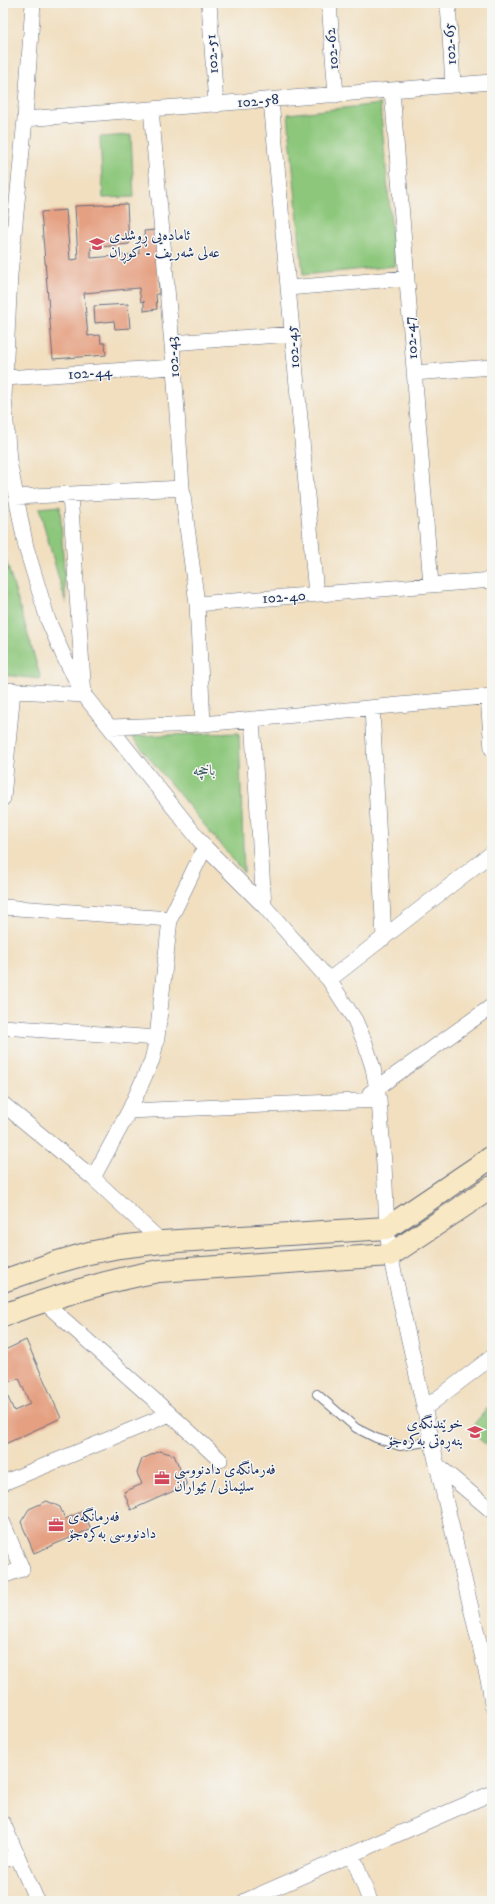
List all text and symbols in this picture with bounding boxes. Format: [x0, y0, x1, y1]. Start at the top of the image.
street label: 102-65 [439, 22, 461, 66]
street label: 102-62 [321, 27, 343, 71]
street label: 102-51 [201, 33, 223, 75]
street label: 102-58 [236, 90, 280, 112]
place label: ئامادەیی ڕوشدی عەلی شەریف - کوڕان [109, 226, 220, 264]
school or university icon: ئامادەیی ڕوشدی عەلی شەریف - کوڕان [88, 235, 106, 253]
street label: 102-47 [400, 316, 422, 360]
street label: 102-45 [282, 324, 304, 369]
street label: 102-43 [162, 336, 184, 378]
street label: 102-44 [67, 362, 113, 384]
street label: 102-40 [262, 586, 306, 608]
park label: باخچە [193, 761, 215, 780]
place label: خوێندنگەی بنەڕەتی بەکرەجۆ [385, 1414, 463, 1452]
school or university icon: خوێندنگەی بنەڕەتی بەکرەجۆ [466, 1423, 484, 1441]
place label: فەرمانگەی دادنووسی سلێمانی / ئێواران [174, 1460, 276, 1496]
office icon: فەرمانگەی دادنووسی سلێمانی / ئێواران [153, 1469, 171, 1487]
place label: فەرمانگەی دادنووسی بەکرەجۆ [66, 1507, 156, 1544]
office icon: فەرمانگەی دادنووسی بەکرەجۆ [47, 1516, 65, 1534]

